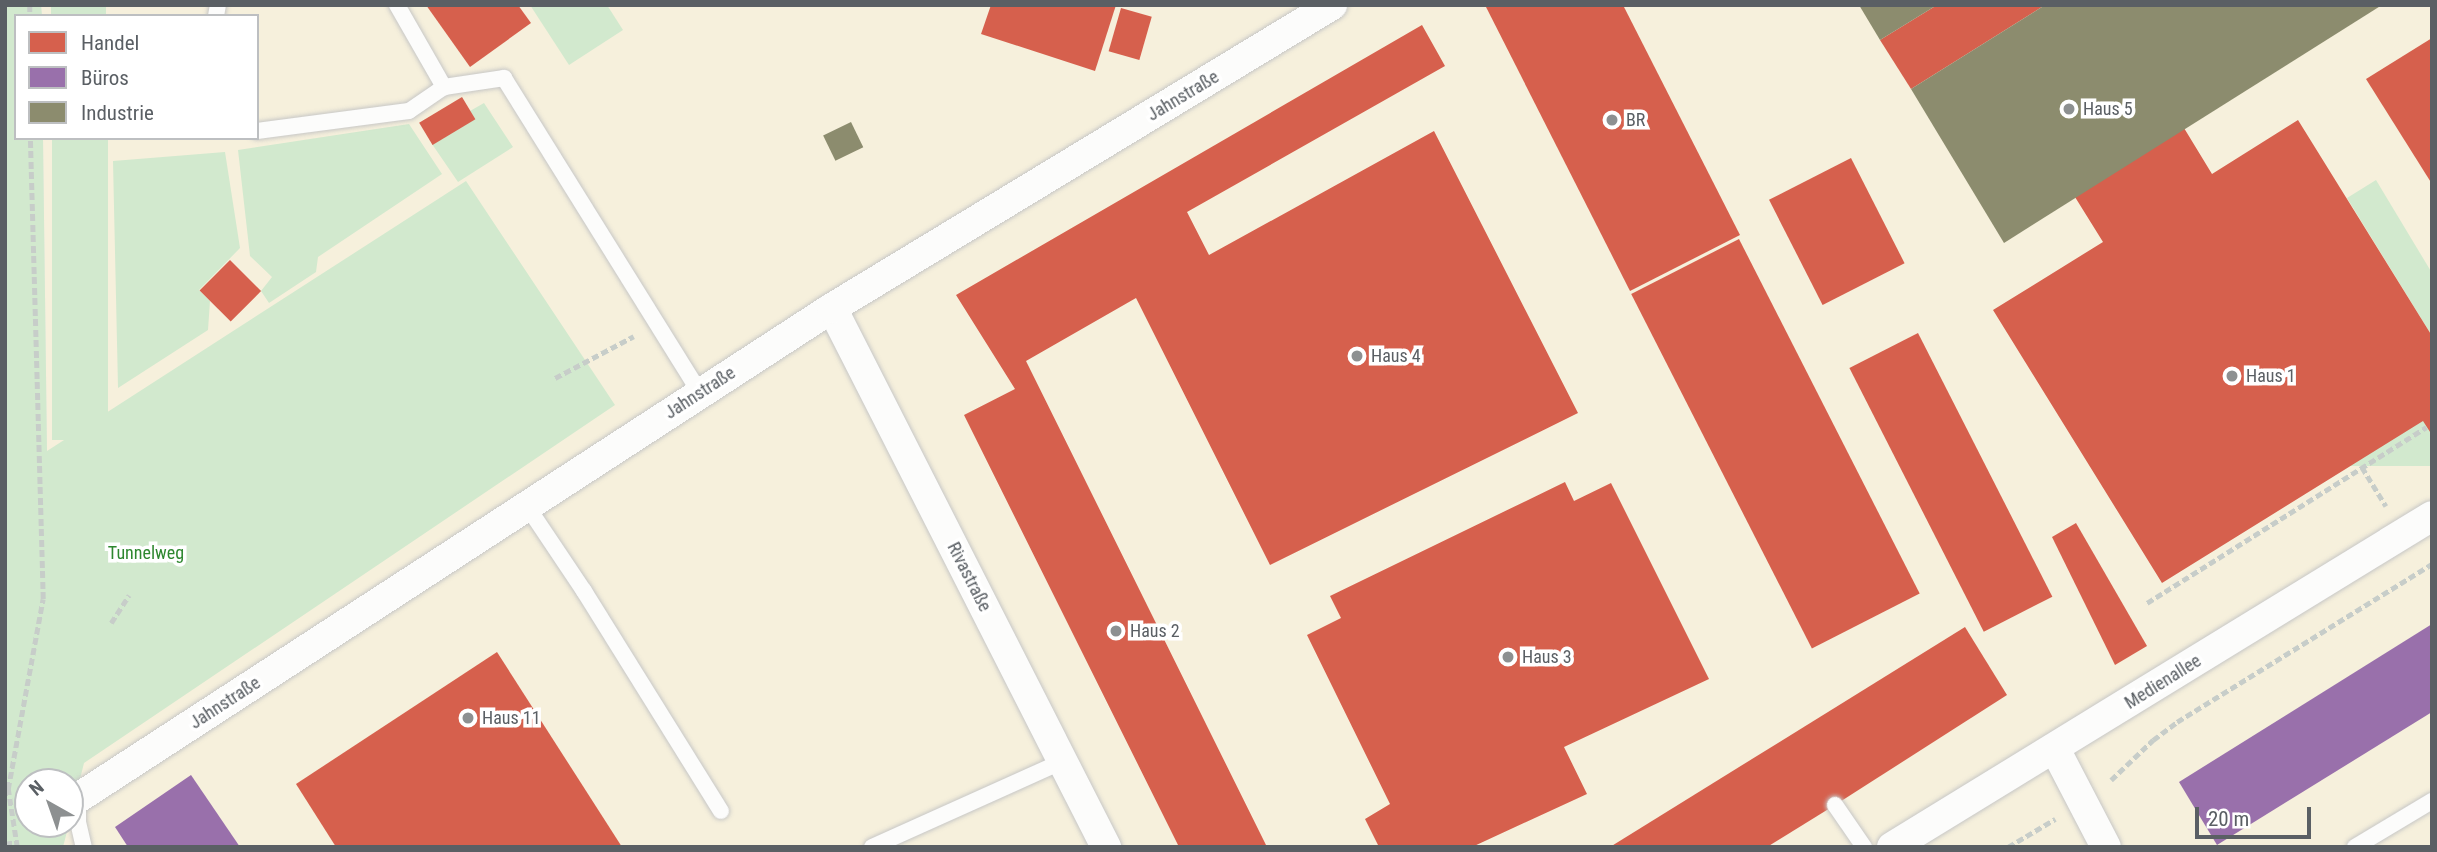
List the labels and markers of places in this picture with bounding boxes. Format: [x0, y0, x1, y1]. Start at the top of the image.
place label: Haus 5 [2083, 98, 2133, 120]
marker: Haus 5 [2061, 101, 2077, 117]
place label: BR [1626, 109, 1645, 131]
marker: BR [1604, 112, 1620, 128]
place label: Haus 4 [1371, 345, 1421, 367]
marker: Haus 4 [1349, 348, 1365, 364]
place label: Haus 1 [2246, 365, 2296, 387]
marker: Haus 1 [2224, 368, 2240, 384]
place label: Haus 2 [1130, 620, 1180, 642]
marker: Haus 2 [1108, 623, 1124, 639]
place label: Haus 3 [1522, 646, 1572, 668]
marker: Haus 3 [1500, 649, 1516, 665]
place label: Haus 11 [482, 707, 541, 729]
marker: Haus 11 [460, 710, 476, 726]

